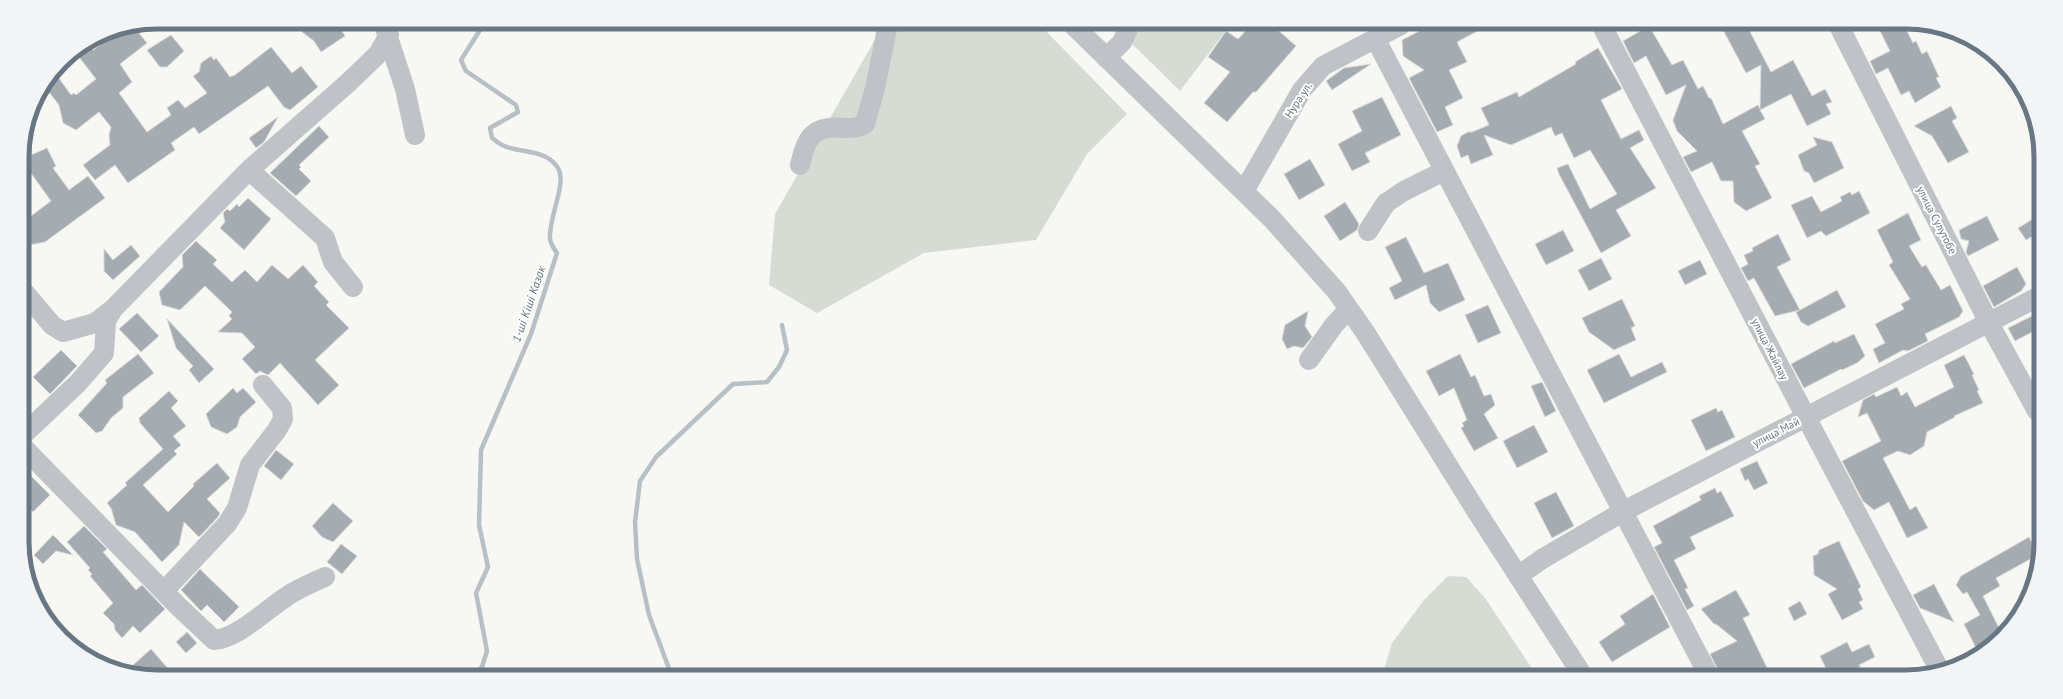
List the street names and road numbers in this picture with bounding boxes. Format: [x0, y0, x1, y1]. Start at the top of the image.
street label: Нура ул. [1281, 80, 1315, 120]
street label: улица Сулутобе [1914, 184, 1960, 257]
street label: улица Жайлау [1748, 316, 1792, 383]
street label: улица Май [1750, 414, 1802, 450]

